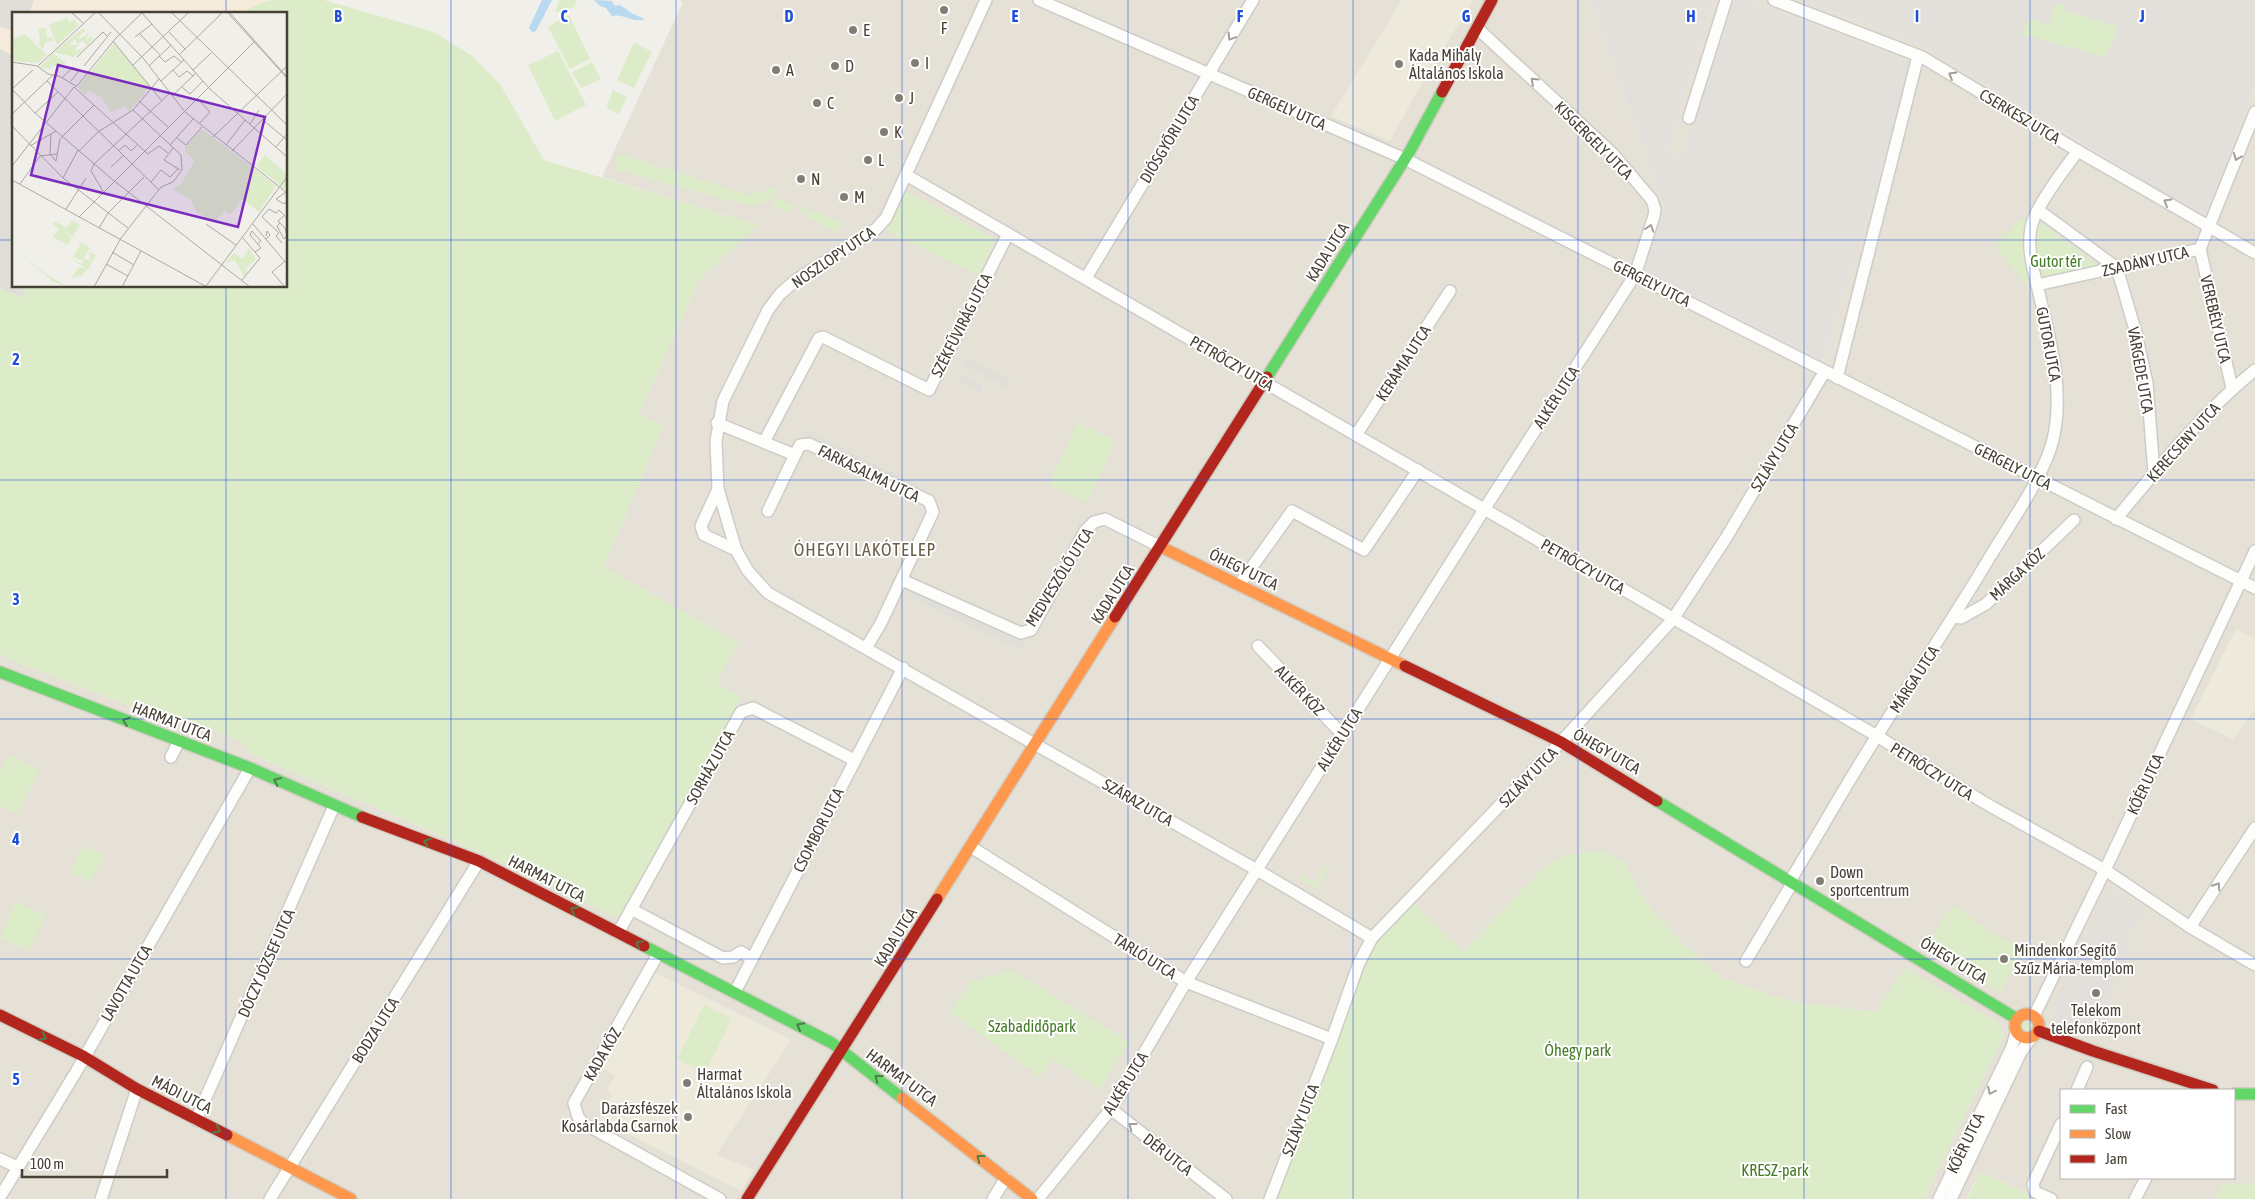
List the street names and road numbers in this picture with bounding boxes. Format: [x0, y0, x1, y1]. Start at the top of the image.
street label: GERGELY UTCA [1245, 83, 1329, 133]
street label: CSERKESZ UTCA [1976, 85, 2064, 147]
street label: DIÓSGYŐRI UTCA [1136, 92, 1202, 186]
street label: KISGERGELY UTCA [1551, 97, 1637, 183]
street label: KADA UTCA [1302, 219, 1352, 285]
street label: NOSZLOPY UTCA [788, 223, 878, 291]
street label: ZSADÁNY UTCA [2100, 242, 2190, 280]
street label: GERGELY UTCA [1610, 256, 1694, 310]
street label: SZÉKFŰVIRÁG UTCA [927, 270, 995, 380]
street label: VEREBÉLY UTCA [2197, 273, 2235, 365]
street label: GUTOR UTCA [2033, 305, 2065, 383]
street label: KERÁMIA UTCA [1372, 322, 1434, 404]
street label: VÁRGEDE UTCA [2125, 325, 2158, 415]
street label: PETRŐCZY UTCA [1187, 332, 1277, 394]
street label: ALKÉR UTCA [1529, 363, 1583, 431]
street label: KERECSENY UTCA [2143, 399, 2223, 485]
street label: SZLÁVY UTCA [1747, 420, 1801, 494]
street label: GERGELY UTCA [1971, 439, 2055, 493]
street label: FARKASALMA UTCA [815, 441, 923, 505]
street label: MEDVESZŐLŐ UTCA [1021, 524, 1097, 630]
street label: PETRŐCZY UTCA [1538, 535, 1628, 597]
street label: MÁRGA KÖZ [1986, 544, 2048, 604]
street label: ÓHEGY UTCA [1207, 545, 1282, 593]
street label: KADA UTCA [1087, 561, 1137, 627]
street label: MÁRGA UTCA [1886, 642, 1942, 716]
street label: ALKÉR KÖZ [1272, 661, 1328, 719]
street label: HARMAT UTCA [130, 698, 214, 744]
street label: ALKÉR UTCA [1313, 704, 1365, 773]
street label: ÓHEGY UTCA [1570, 725, 1644, 777]
street label: SORHÁZ UTCA [682, 727, 738, 807]
street label: PETRŐCZY UTCA [1887, 739, 1977, 804]
street label: SZLÁVY UTCA [1495, 743, 1561, 811]
street label: KŐÉR UTCA [2123, 751, 2167, 817]
street label: SZÁRAZ UTCA [1100, 775, 1176, 829]
street label: CSOMBOR UTCA [789, 785, 847, 875]
street label: HARMAT UTCA [506, 851, 588, 905]
street label: KADA UTCA [870, 904, 920, 970]
street label: DÓCZY JÓZSEF UTCA [234, 906, 298, 1020]
street label: TARLÓ UTCA [1110, 930, 1180, 982]
street label: ÓHEGY UTCA [1917, 933, 1991, 987]
street label: LAVOTTA UTCA [97, 942, 155, 1024]
street label: BODZA UTCA [348, 994, 402, 1066]
street label: KADA KÖZ [580, 1024, 624, 1084]
street label: HARMAT UTCA [863, 1045, 941, 1109]
street label: ALKÉR UTCA [1099, 1048, 1151, 1117]
street label: MÁDI UTCA [149, 1071, 215, 1117]
street label: SZLÁVY UTCA [1278, 1081, 1322, 1159]
street label: KŐÉR UTCA [1943, 1110, 1987, 1176]
street label: DÉR UTCA [1140, 1129, 1196, 1179]

